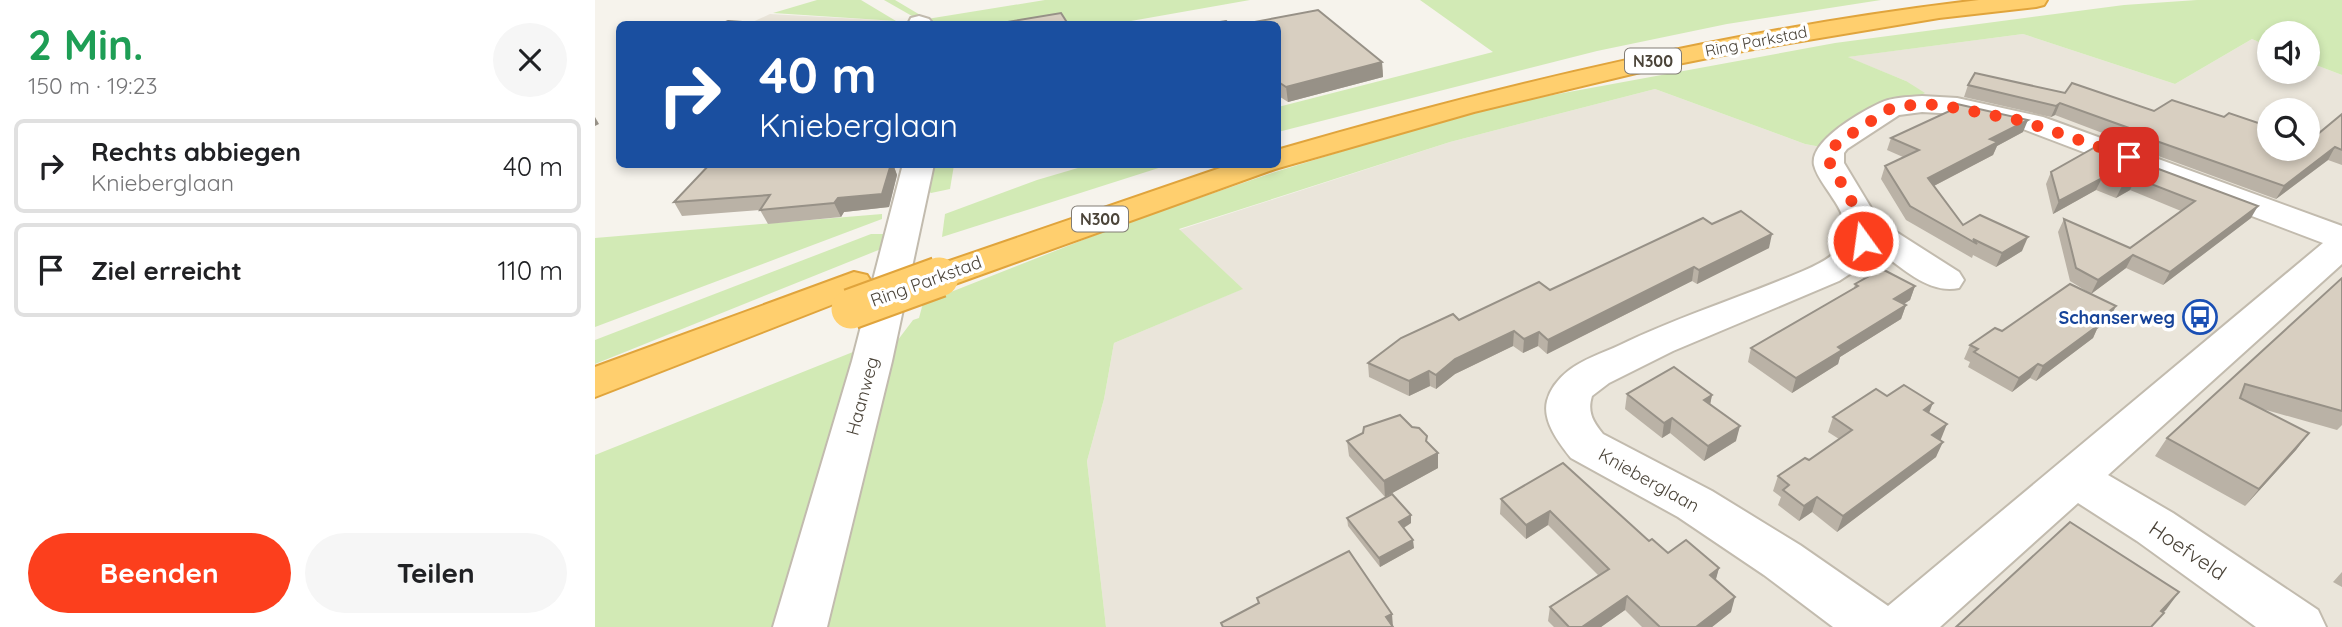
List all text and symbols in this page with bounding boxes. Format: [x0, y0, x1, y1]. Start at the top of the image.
text: 2 Min. [28, 18, 143, 71]
street label: Ring Parkstad [1703, 21, 1809, 61]
map controls [2257, 21, 2320, 161]
button: sound [2257, 21, 2320, 84]
button: close [493, 23, 567, 97]
text: 40 m [759, 44, 877, 105]
road number: N300 [1625, 48, 1681, 74]
icon: right [644, 49, 735, 140]
text: 150 m · 19:23 [28, 71, 157, 100]
button: search [2257, 98, 2320, 161]
text: Knieberglaan [759, 105, 958, 145]
pin [2099, 127, 2159, 187]
text: Rechts abbiegen [91, 135, 301, 168]
icon: arrive [2110, 138, 2148, 176]
icon: right [32, 147, 70, 185]
text: 40 m [503, 150, 563, 183]
text: Knieberglaan [91, 168, 234, 197]
position arrow [1826, 204, 1900, 278]
road number: N300 [1072, 206, 1128, 232]
street label: Ring Parkstad [867, 250, 985, 312]
icon: arrive [32, 251, 70, 289]
text: Ziel erreicht [91, 254, 242, 287]
text: 110 m [497, 254, 563, 287]
bus stop icon: Schanserweg [2181, 298, 2219, 336]
place label: Schanserweg [2058, 306, 2175, 329]
street label: Haanweg [841, 354, 883, 438]
street label: Knieberglaan [1594, 443, 1704, 517]
street label: Hoefveld [2144, 515, 2232, 585]
button: Beenden [28, 533, 291, 613]
button: Teilen [305, 533, 567, 613]

